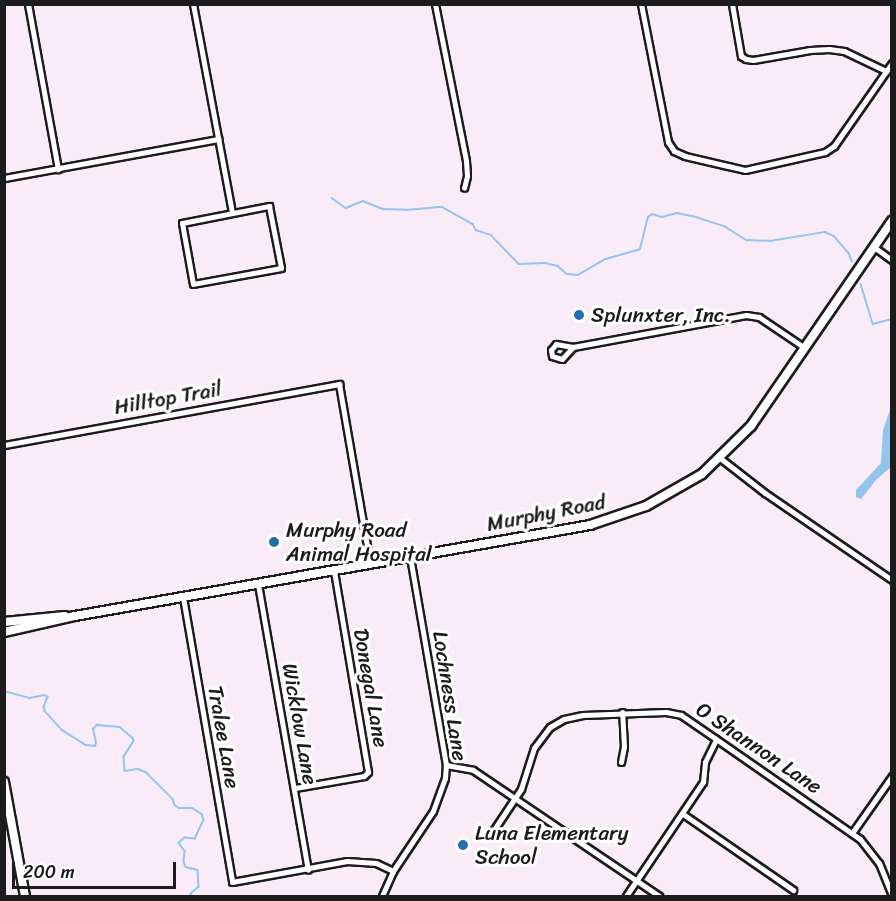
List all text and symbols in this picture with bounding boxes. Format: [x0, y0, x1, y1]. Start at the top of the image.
place label: Splunxter, Inc. [591, 302, 731, 328]
marker: Splunxter, Inc. [572, 308, 586, 322]
street label: Hilltop Trail [112, 376, 224, 420]
street label: Murphy Road [484, 489, 608, 537]
place label: Murphy Road Animal Hospital [286, 517, 432, 567]
marker: Murphy Road Animal Hospital [267, 535, 281, 549]
street label: Donegal Lane [348, 627, 394, 749]
street label: Lochness Lane [427, 629, 473, 763]
street label: Wicklow Lane [277, 661, 323, 787]
street label: Tralee Lane [203, 684, 245, 790]
street label: O Shannon Lane [691, 697, 827, 799]
place label: Luna Elementary School [475, 820, 629, 870]
marker: Luna Elementary School [456, 838, 470, 852]
scale bar [15, 850, 178, 888]
text: 200 m [23, 856, 75, 888]

